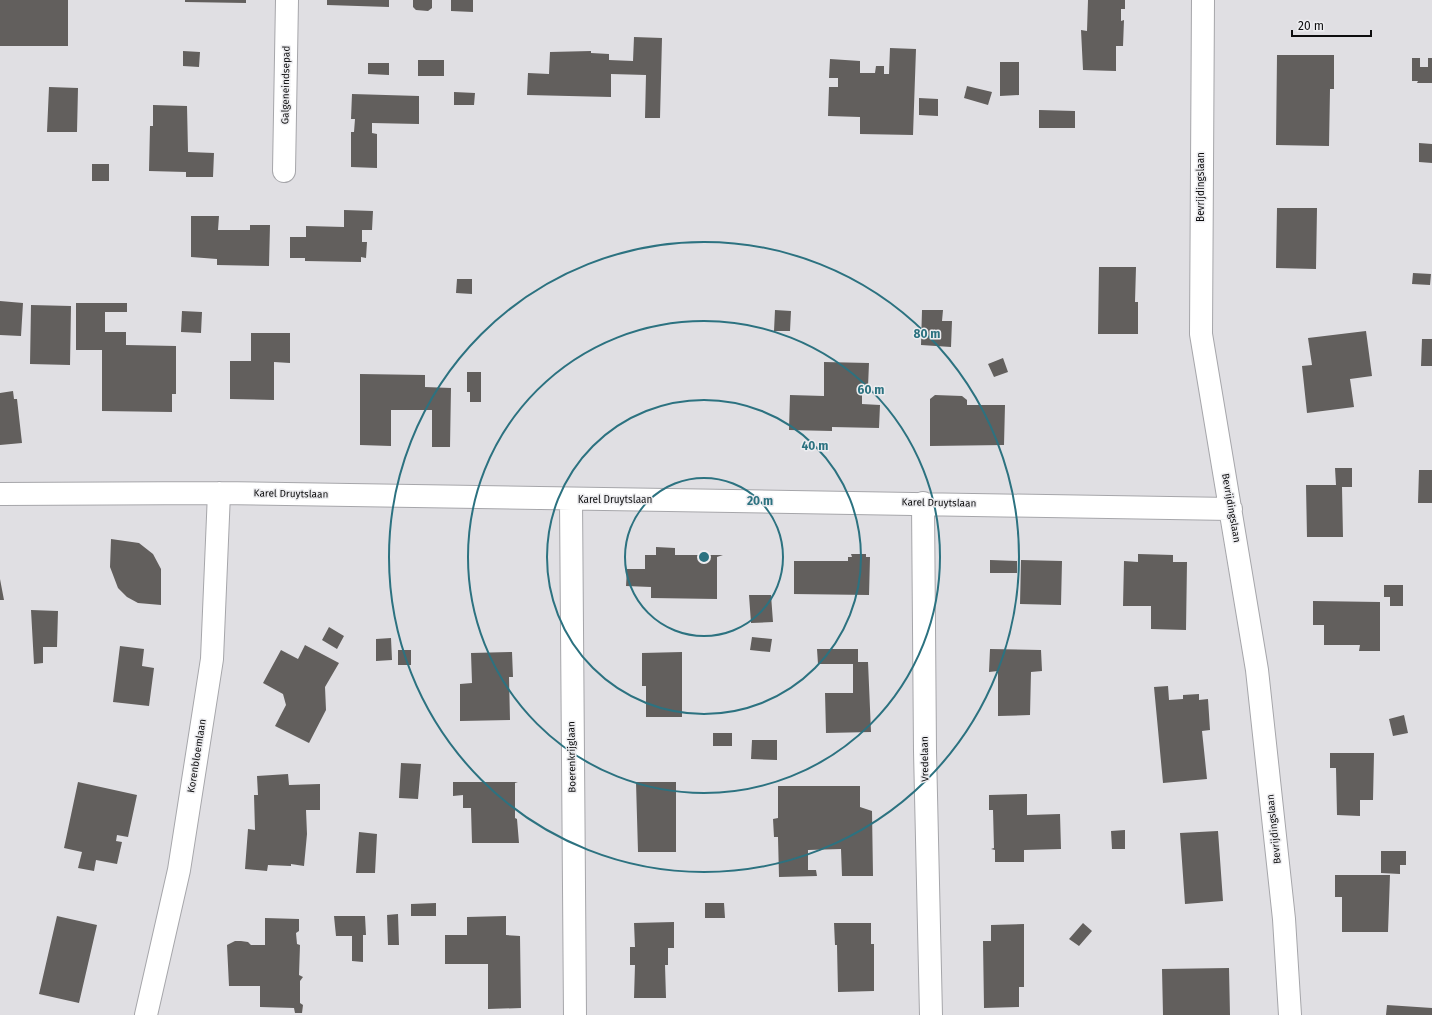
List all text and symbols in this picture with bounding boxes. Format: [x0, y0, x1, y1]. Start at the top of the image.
scale bar [1292, 12, 1371, 38]
text: 20 m [1298, 19, 1324, 33]
street label: Galgeneindsepad [279, 46, 293, 124]
street label: Bevrijdingslaan [1195, 152, 1207, 222]
text: 80 m [914, 327, 940, 341]
text: 60 m [858, 383, 884, 397]
text: 40 m [802, 439, 828, 453]
street label: Bevrijdingslaan [1219, 473, 1243, 543]
street label: Karel Druytslaan [254, 487, 328, 501]
street label: Karel Druytslaan [578, 494, 652, 506]
text: 20 m [747, 494, 773, 508]
street label: Karel Druytslaan [902, 496, 976, 510]
centre of rings [697, 550, 711, 564]
street label: Korenbloemlaan [185, 718, 209, 794]
street label: Boerenkrijglaan [565, 721, 579, 793]
street label: Vredelaan [919, 736, 931, 782]
street label: Bevrijdingslaan [1264, 794, 1284, 864]

